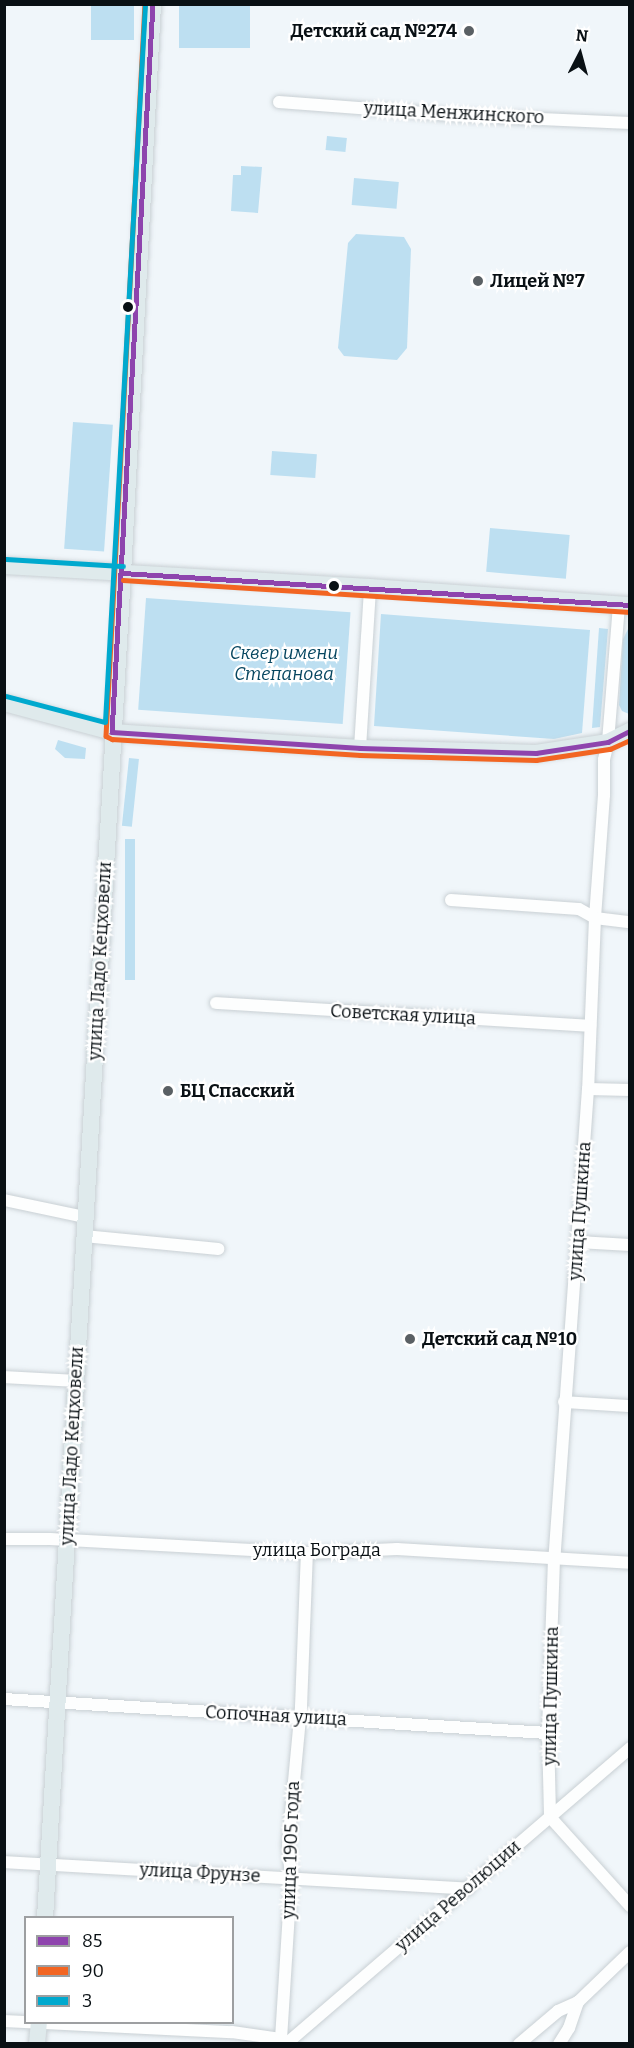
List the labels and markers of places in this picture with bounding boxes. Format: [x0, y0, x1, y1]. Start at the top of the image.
place label: Детский сад №274 [291, 20, 457, 42]
marker: Детский сад №274 [462, 24, 476, 38]
place label: Лицей №7 [490, 270, 585, 292]
marker: Лицей №7 [471, 274, 485, 288]
unlabelled marker [122, 301, 134, 313]
unlabelled marker [328, 580, 340, 592]
place label: БЦ Спасский [180, 1080, 295, 1102]
marker: БЦ Спасский [161, 1084, 175, 1098]
place label: Детский сад №10 [422, 1328, 577, 1350]
marker: Детский сад №10 [403, 1332, 417, 1346]

